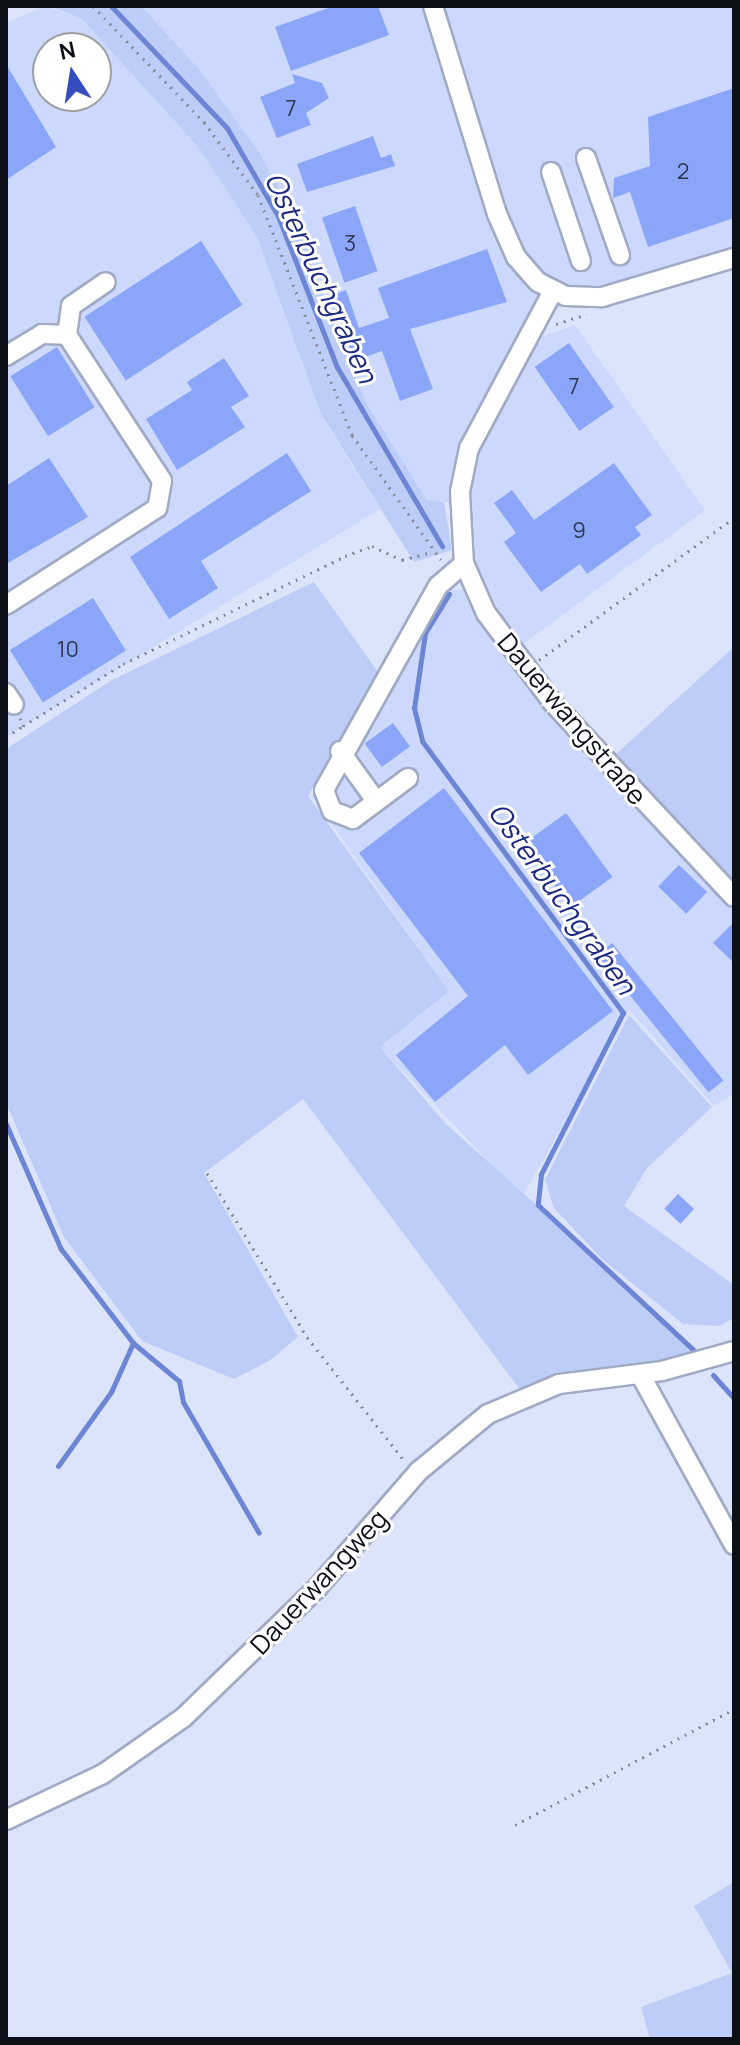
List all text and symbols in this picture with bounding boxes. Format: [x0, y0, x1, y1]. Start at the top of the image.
north arrow [32, 32, 112, 112]
text: N [57, 34, 78, 67]
house number: 7 [285, 96, 297, 122]
house number: 2 [677, 159, 689, 185]
water label: Osterbuchgraben [259, 166, 385, 388]
house number: 3 [344, 231, 356, 257]
house number: 7 [568, 374, 580, 400]
house number: 9 [572, 518, 586, 544]
street label: Dauerwangstraße [491, 627, 653, 811]
house number: 10 [57, 637, 79, 663]
water label: Osterbuchgraben [482, 796, 644, 1000]
street label: Dauerwangweg [244, 1503, 394, 1661]

